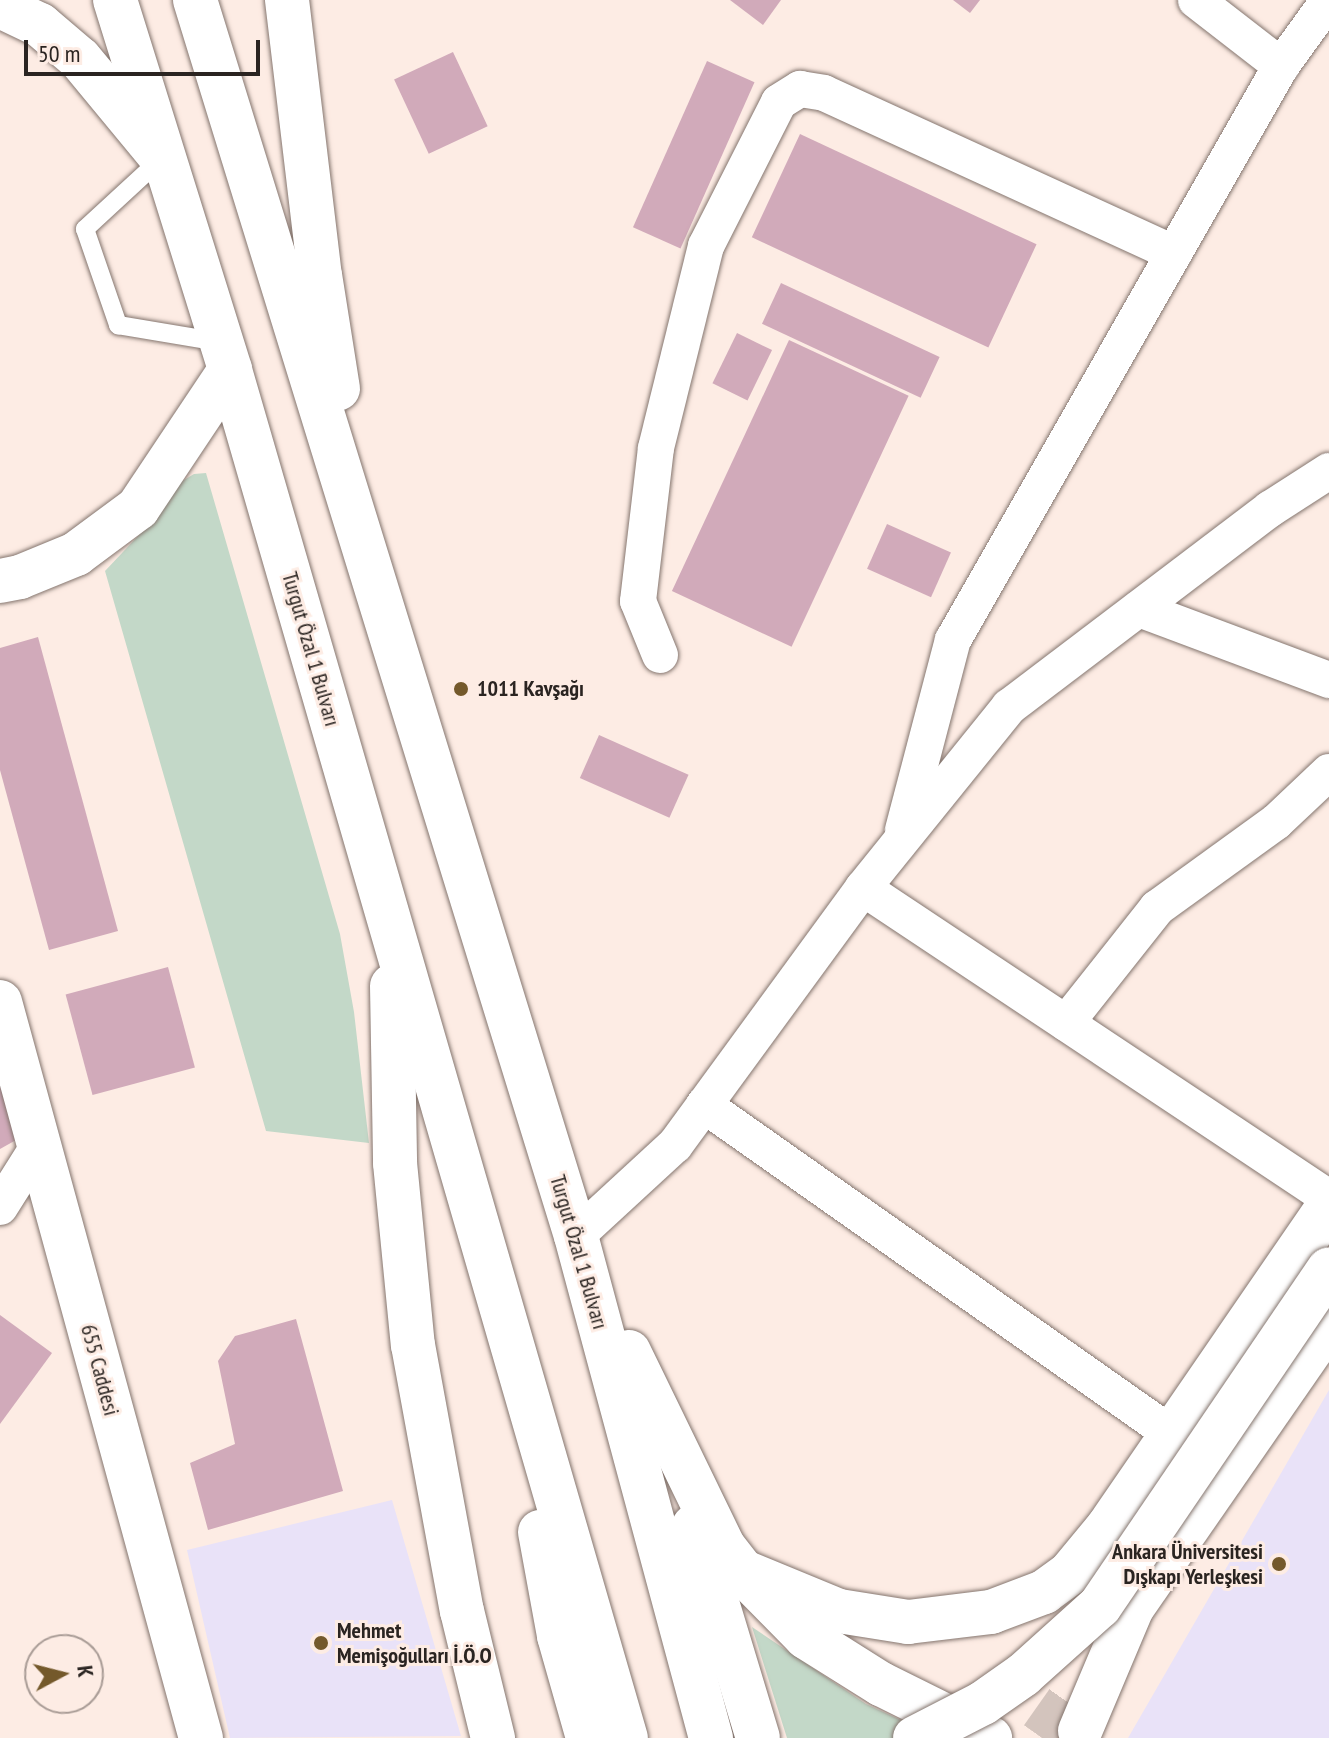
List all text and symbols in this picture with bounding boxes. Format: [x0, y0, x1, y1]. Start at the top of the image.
scale bar [28, 24, 264, 74]
text: 50 m [38, 38, 80, 69]
street label: Turgut Özal 1 Bulvarı [276, 569, 346, 729]
place label: 1011 Kavşağı [477, 676, 584, 702]
marker: 1011 Kavşağı [452, 680, 470, 698]
street label: Turgut Özal 1 Bulvarı [544, 1172, 614, 1332]
street label: 655 Caddesi [75, 1322, 125, 1418]
place label: Ankara Üniversitesi Dışkapı Yerleşkesi [1112, 1538, 1263, 1590]
marker: Ankara Üniversitesi Dışkapı Yerleşkesi [1270, 1555, 1288, 1573]
place label: Mehmet Memişoğulları İ.Ö.O [337, 1617, 492, 1668]
north arrow [24, 1634, 104, 1714]
marker: Mehmet Memişoğulları İ.Ö.O [312, 1634, 330, 1652]
text: K [71, 1664, 100, 1679]

